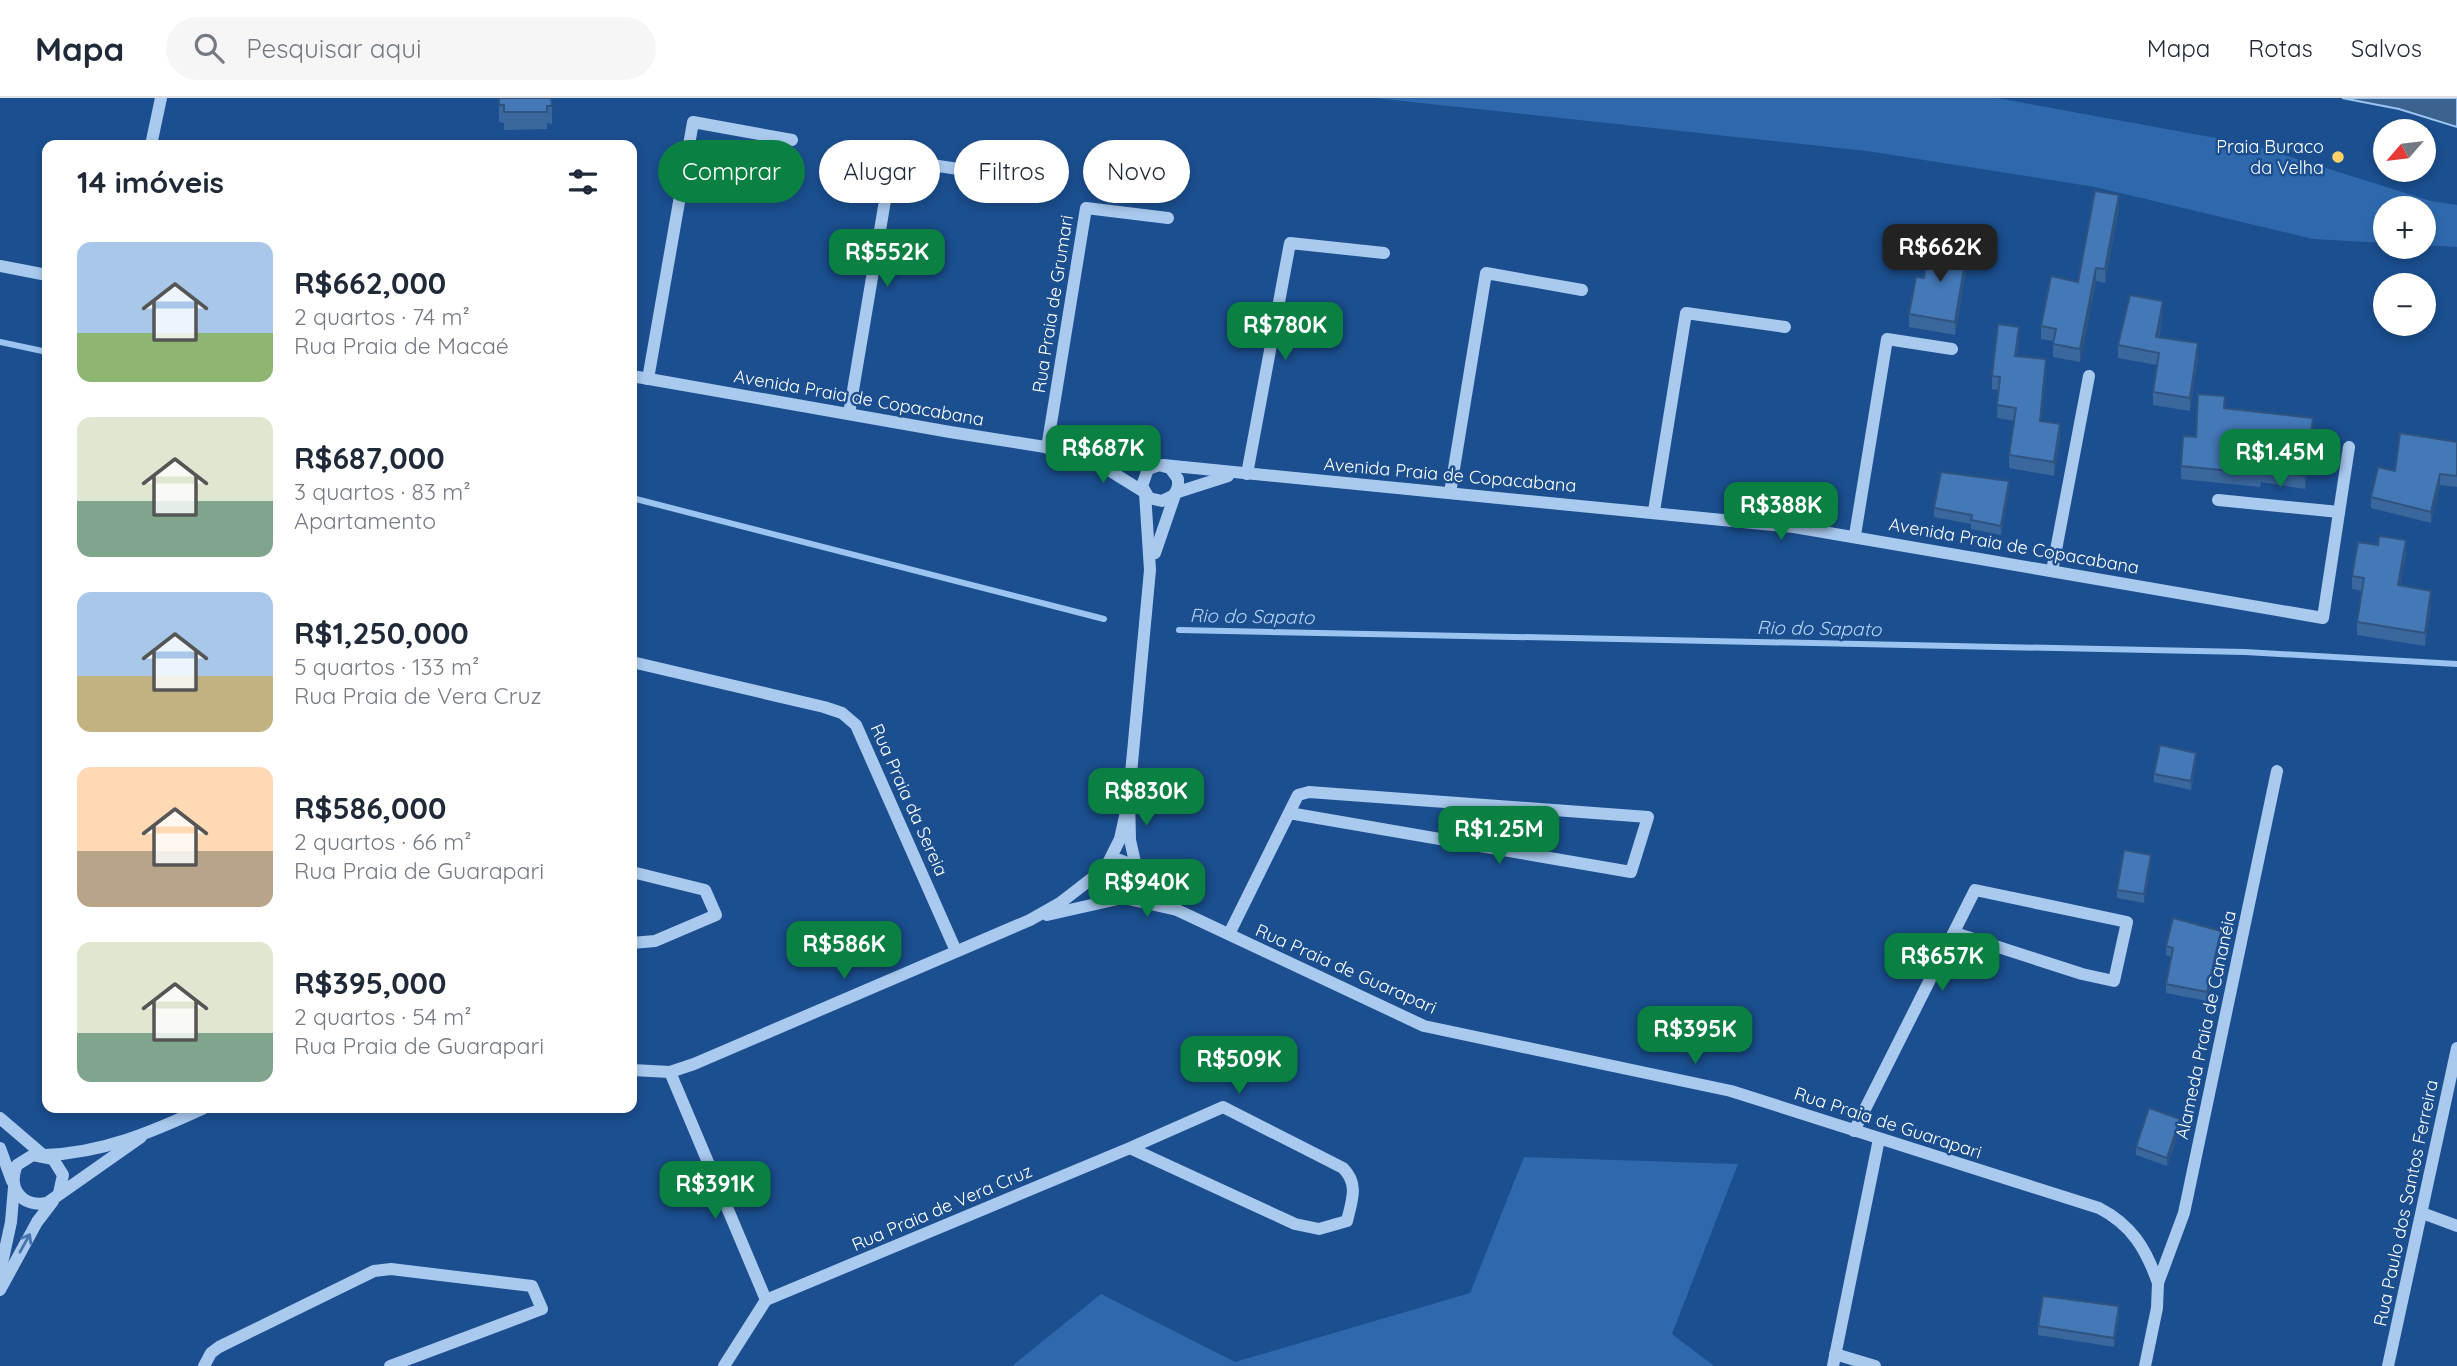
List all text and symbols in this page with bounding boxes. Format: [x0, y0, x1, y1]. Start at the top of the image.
search box [166, 17, 656, 80]
text: Mapa [35, 28, 124, 69]
icon: search [190, 29, 228, 67]
text: Pesquisar aqui [246, 32, 422, 65]
text: Mapa [2147, 33, 2210, 63]
text: Rotas [2248, 33, 2313, 63]
text: Salvos [2351, 33, 2422, 63]
north arrow [2373, 119, 2436, 182]
map controls [2373, 119, 2436, 336]
place label: Praia Buraco da Velha [2216, 135, 2324, 179]
chip: Comprar [658, 140, 805, 203]
chip: Alugar [819, 140, 940, 203]
chip: Filtros [954, 140, 1069, 203]
chip: Novo [1083, 140, 1190, 203]
marker: Praia Buraco da Velha [2330, 149, 2346, 165]
text: 14 imóveis [77, 163, 224, 201]
icon: filters [564, 163, 602, 201]
button: + [2373, 196, 2436, 259]
street label: Rua Praia de Grumari [1027, 213, 1078, 394]
pin: R$662K [1883, 225, 1997, 284]
pin: R$552K [830, 230, 944, 289]
text: R$662K [1898, 232, 1982, 261]
text: R$552K [845, 237, 929, 266]
text: R$662,000 [294, 264, 446, 302]
icon: home [133, 270, 217, 354]
button: − [2373, 273, 2436, 336]
text: 2 quartos · 74 m² [294, 302, 470, 331]
pin: R$780K [1228, 302, 1342, 362]
text: R$780K [1243, 310, 1327, 339]
text: Rua Praia de Macaé [294, 331, 509, 360]
street label: Avenida Praia de Copacabana [732, 364, 986, 431]
pin: R$687K [1046, 426, 1160, 485]
pin: R$1.45M [2215, 430, 2345, 489]
text: R$687K [1062, 433, 1144, 462]
text: R$1.45M [2235, 437, 2325, 466]
text: R$687,000 [294, 439, 445, 477]
icon: home [133, 445, 217, 529]
street label: Avenida Praia de Copacabana [1323, 452, 1577, 497]
text: 3 quartos · 83 m² [294, 477, 471, 506]
pin: R$388K [1724, 482, 1838, 542]
text: R$388K [1740, 490, 1822, 519]
text: Apartamento [294, 506, 436, 535]
street label: Avenida Praia de Copacabana [1887, 512, 2141, 579]
water label: Rio do Sapato [1189, 603, 1316, 629]
text: R$1,250,000 [294, 614, 469, 652]
water label: Rio do Sapato [1756, 615, 1883, 641]
icon: home [133, 620, 217, 704]
text: 5 quartos · 133 m² [294, 652, 479, 681]
text: Rua Praia de Vera Cruz [294, 681, 542, 710]
street label: Rua Praia da Sereia [866, 720, 953, 880]
pin: R$830K [1089, 768, 1203, 828]
text: R$830K [1104, 776, 1188, 805]
text: R$586,000 [294, 789, 446, 827]
icon: home [133, 795, 217, 879]
pin: R$1.25M [1434, 806, 1564, 866]
text: R$1.25M [1454, 814, 1544, 843]
text: 2 quartos · 66 m² [294, 827, 472, 856]
text: Rua Praia de Guarapari [294, 856, 544, 885]
pin: R$940K [1090, 860, 1204, 919]
text: R$940K [1104, 867, 1190, 896]
street label: Alameda Praia de Cananéia [2170, 908, 2241, 1141]
street label: Rua Praia de Guarapari [1252, 918, 1440, 1019]
pin: R$586K [787, 922, 901, 981]
text: R$586K [802, 929, 886, 958]
pin: R$657K [1885, 934, 1999, 993]
text: R$657K [1900, 941, 1984, 970]
text: R$395,000 [294, 964, 446, 1002]
icon: home [133, 970, 217, 1054]
text: 2 quartos · 54 m² [294, 1002, 471, 1031]
pin: R$395K [1638, 1006, 1752, 1066]
text: R$395K [1653, 1014, 1737, 1043]
text: Rua Praia de Guarapari [294, 1031, 544, 1060]
pin: R$509K [1182, 1037, 1296, 1096]
text: R$509K [1196, 1044, 1282, 1073]
street label: Rua Paulo dos Santos Ferreira [2368, 1078, 2443, 1328]
street label: Rua Praia de Guarapari [1791, 1081, 1985, 1164]
street label: Rua Praia de Vera Cruz [848, 1159, 1035, 1256]
pin: R$391K [658, 1162, 772, 1221]
text: R$391K [676, 1169, 754, 1198]
one-way arrow [18, 1234, 32, 1254]

